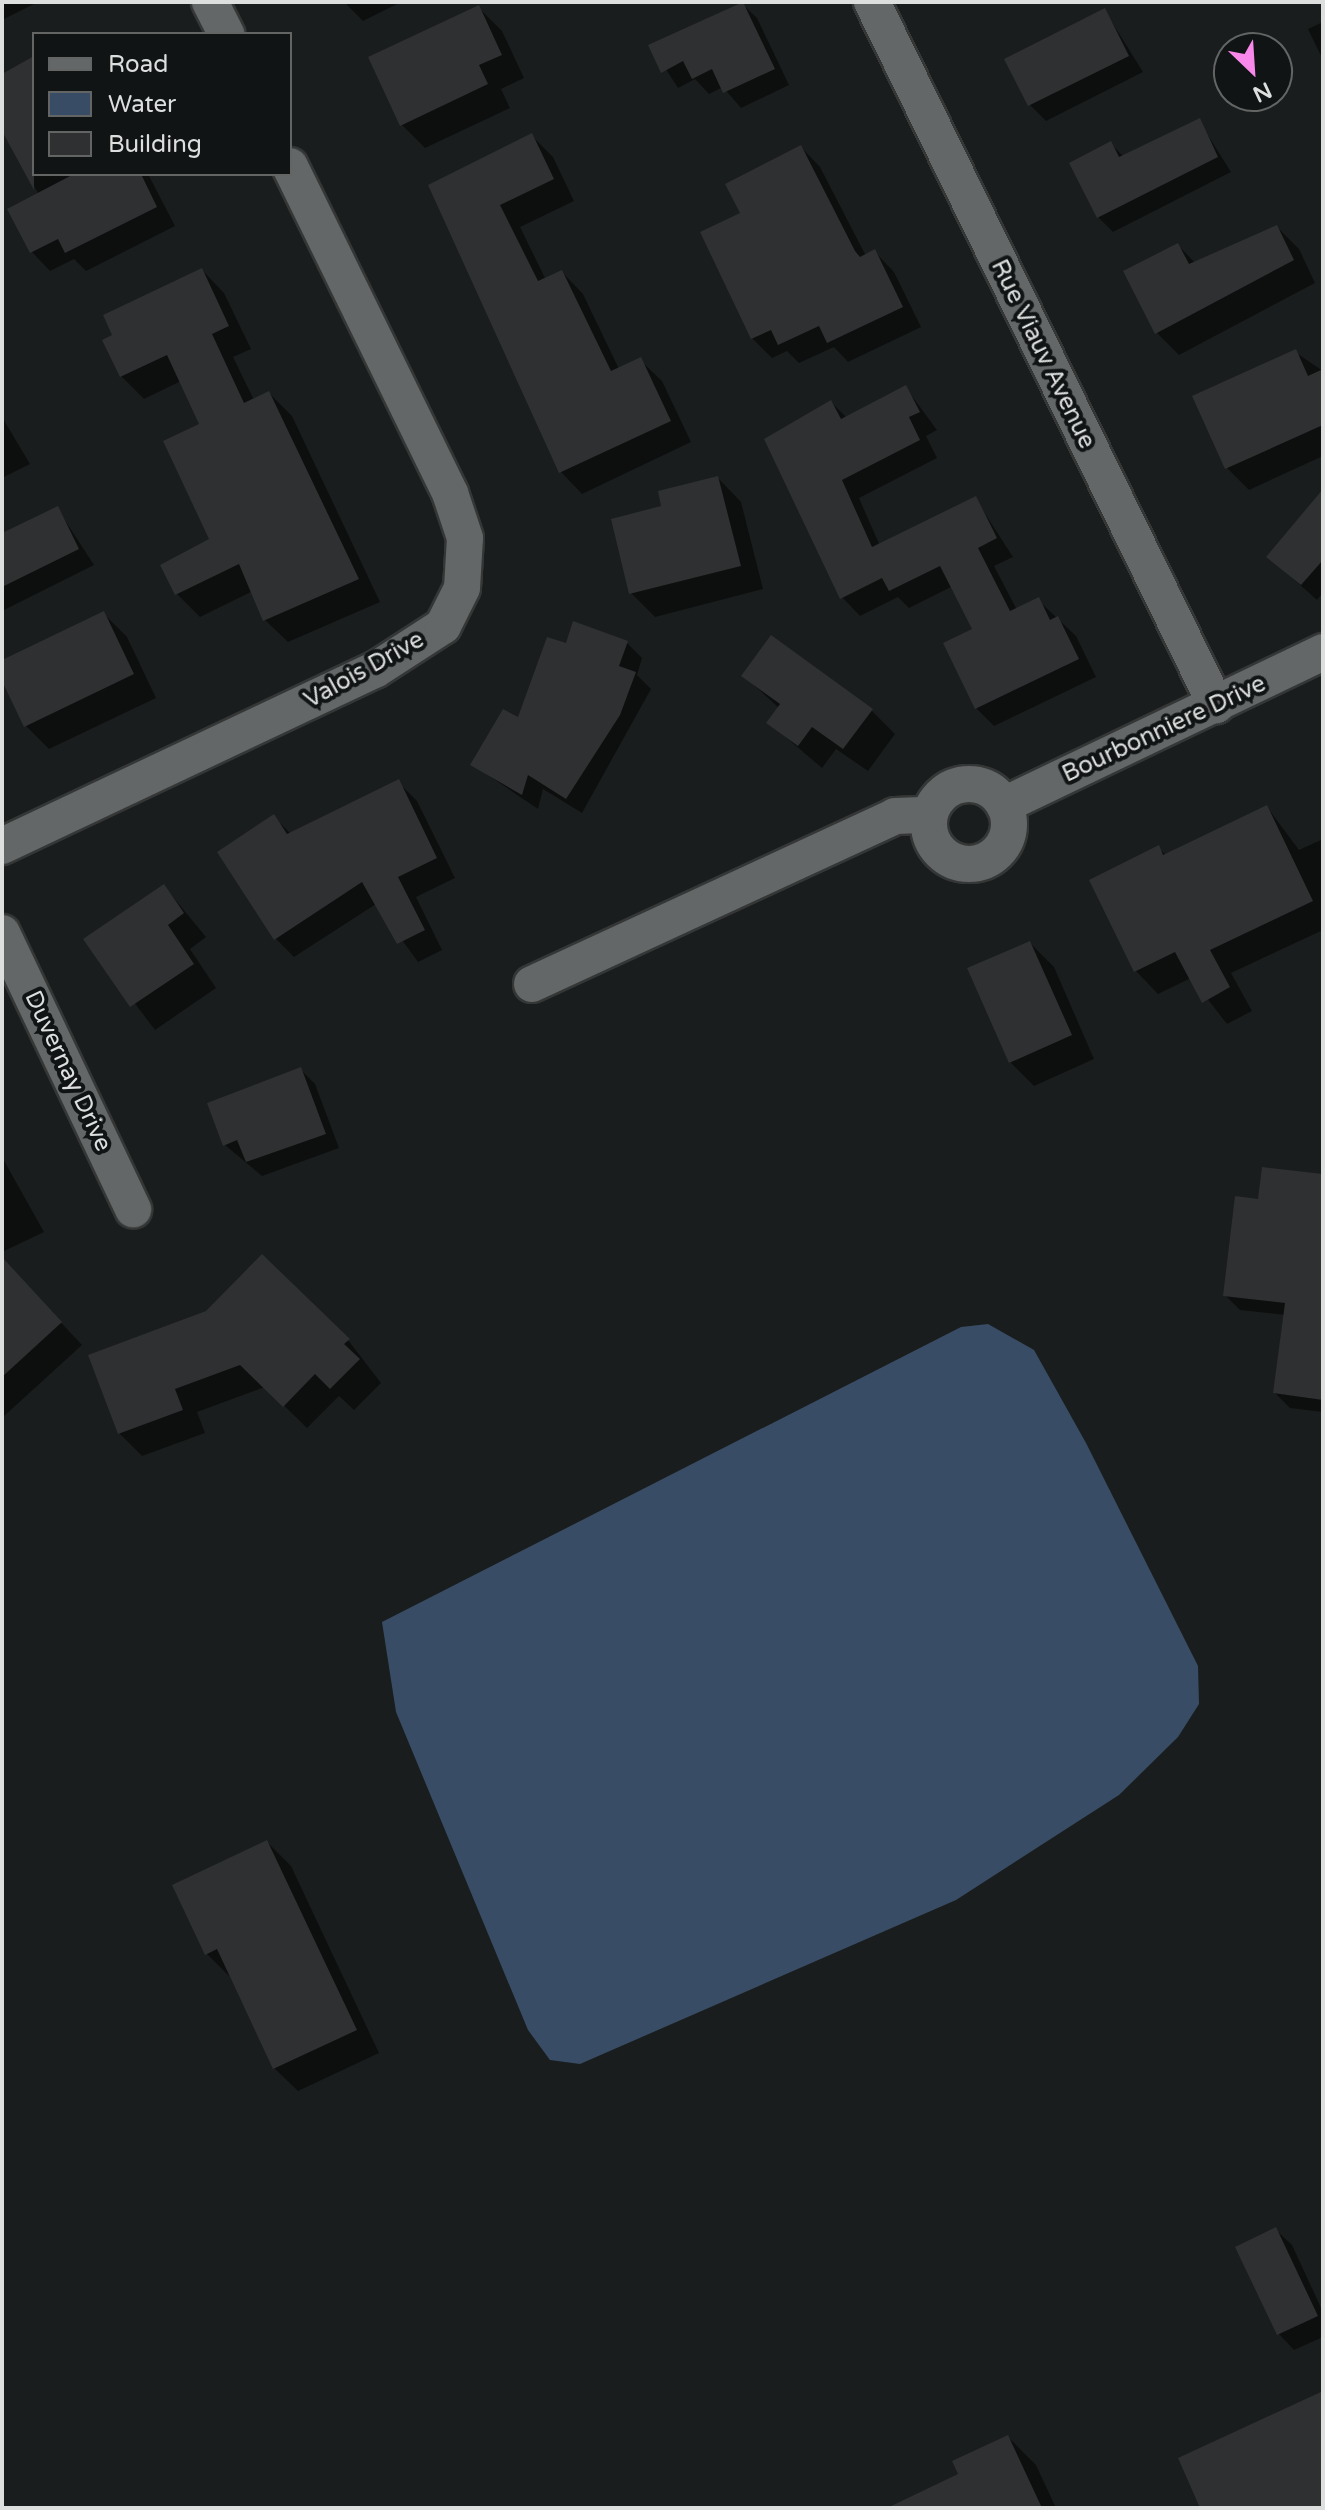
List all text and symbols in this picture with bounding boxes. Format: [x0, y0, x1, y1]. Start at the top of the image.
legend [32, 32, 292, 176]
north arrow [1213, 32, 1293, 112]
text: Road [108, 50, 168, 79]
text: N [1249, 76, 1276, 107]
text: Water [108, 90, 176, 119]
text: Building [108, 130, 202, 159]
street label: Rue Viauv Avenue [985, 255, 1101, 453]
street label: Valois Drive [299, 625, 429, 715]
street label: Bourbonniere Drive [1058, 669, 1270, 789]
street label: Duvernay Drive [18, 986, 118, 1156]

